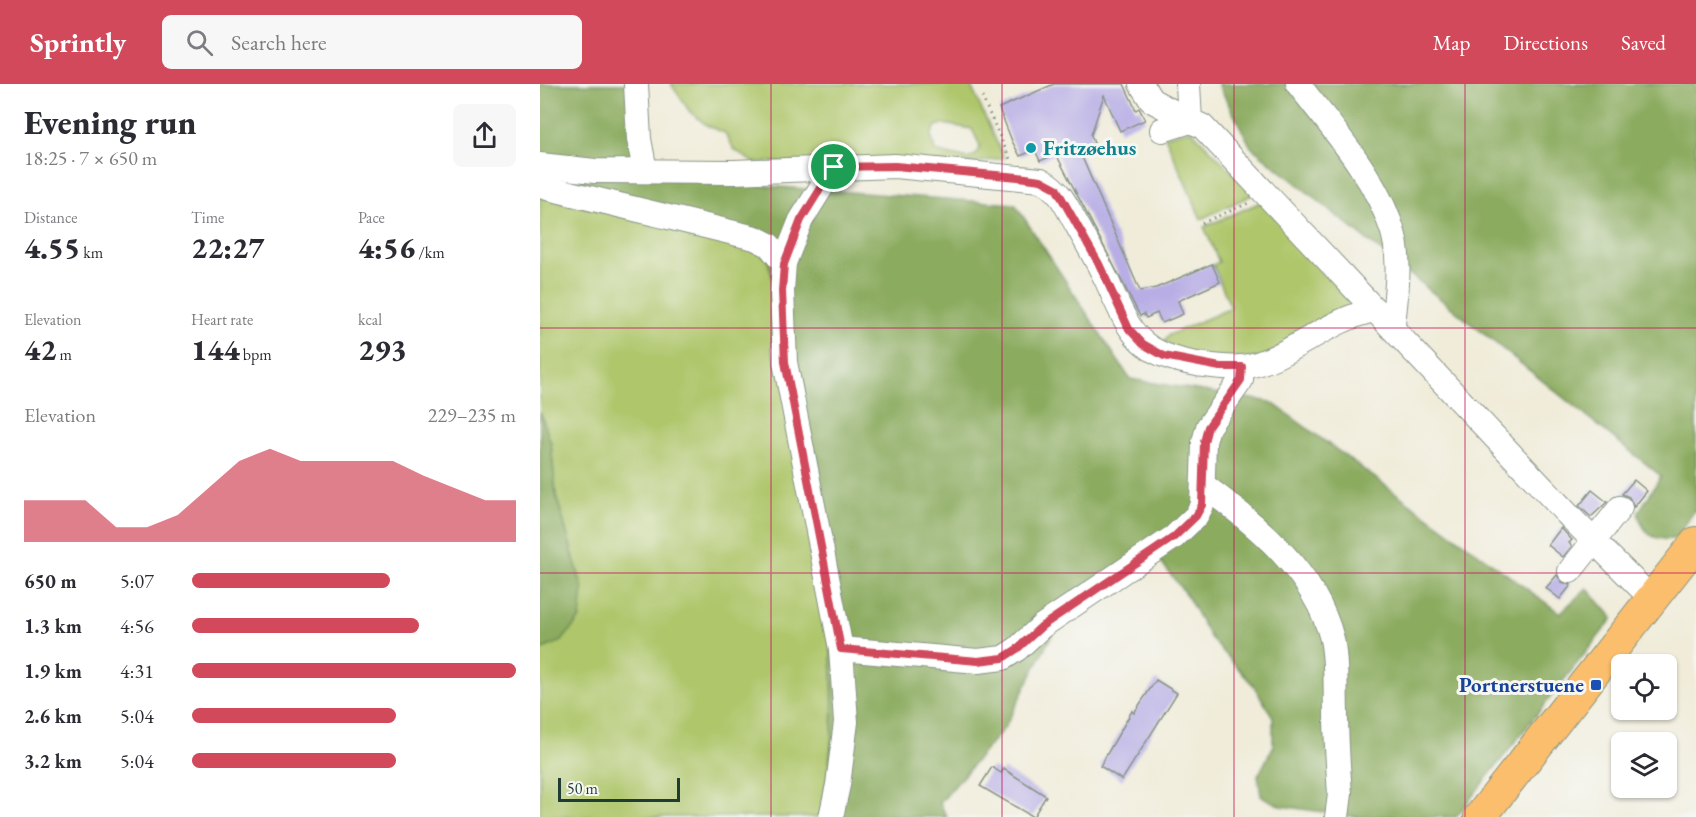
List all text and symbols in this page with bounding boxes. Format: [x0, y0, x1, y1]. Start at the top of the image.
search box [162, 15, 582, 69]
text: Sprintly [30, 24, 126, 60]
icon: search [183, 26, 216, 59]
text: Search here [231, 28, 327, 57]
text: Map [1433, 29, 1470, 56]
text: Directions [1503, 29, 1588, 56]
text: Saved [1621, 29, 1666, 56]
text: Evening run [24, 101, 196, 144]
button: share [453, 104, 516, 167]
place label: Fritzøehus [1043, 134, 1136, 161]
pin [808, 141, 859, 192]
marker: Fritzøehus [1024, 141, 1038, 155]
text: 18:25 · 7 × 650 m [24, 145, 157, 171]
icon: arrive [817, 150, 850, 183]
text: Distance [24, 207, 77, 228]
text: Time [191, 207, 224, 228]
text: Pace [358, 207, 385, 228]
text: 4.55 [24, 228, 80, 267]
text: 22:27 [191, 228, 264, 267]
text: 4:56 [358, 228, 415, 267]
text: km [80, 242, 103, 263]
text: /km [415, 242, 445, 263]
text: Elevation [24, 309, 82, 330]
text: Heart rate [191, 309, 253, 330]
text: kcal [358, 309, 382, 330]
text: 42 [24, 330, 56, 369]
text: 144 [191, 330, 240, 369]
text: 293 [358, 330, 407, 369]
text: m [56, 344, 72, 365]
text: bpm [240, 344, 272, 365]
text: Elevation [24, 402, 96, 428]
text: 229–235 m [428, 402, 516, 428]
text: 650 m [24, 568, 77, 594]
text: 5:07 [120, 568, 154, 594]
text: 1.3 km [24, 613, 82, 639]
text: 4:56 [120, 613, 154, 639]
map controls [1611, 654, 1677, 798]
button: locate [1611, 654, 1677, 720]
text: 1.9 km [24, 658, 82, 684]
text: 4:31 [120, 658, 154, 684]
place label: Portnerstuene [1459, 671, 1584, 698]
marker: Portnerstuene [1589, 678, 1603, 692]
text: 2.6 km [24, 703, 82, 729]
text: 5:04 [120, 703, 154, 729]
button: layers [1611, 732, 1677, 798]
text: 3.2 km [24, 748, 82, 774]
text: 5:04 [120, 748, 154, 774]
scale bar [558, 775, 680, 802]
text: 50 m [567, 778, 598, 799]

